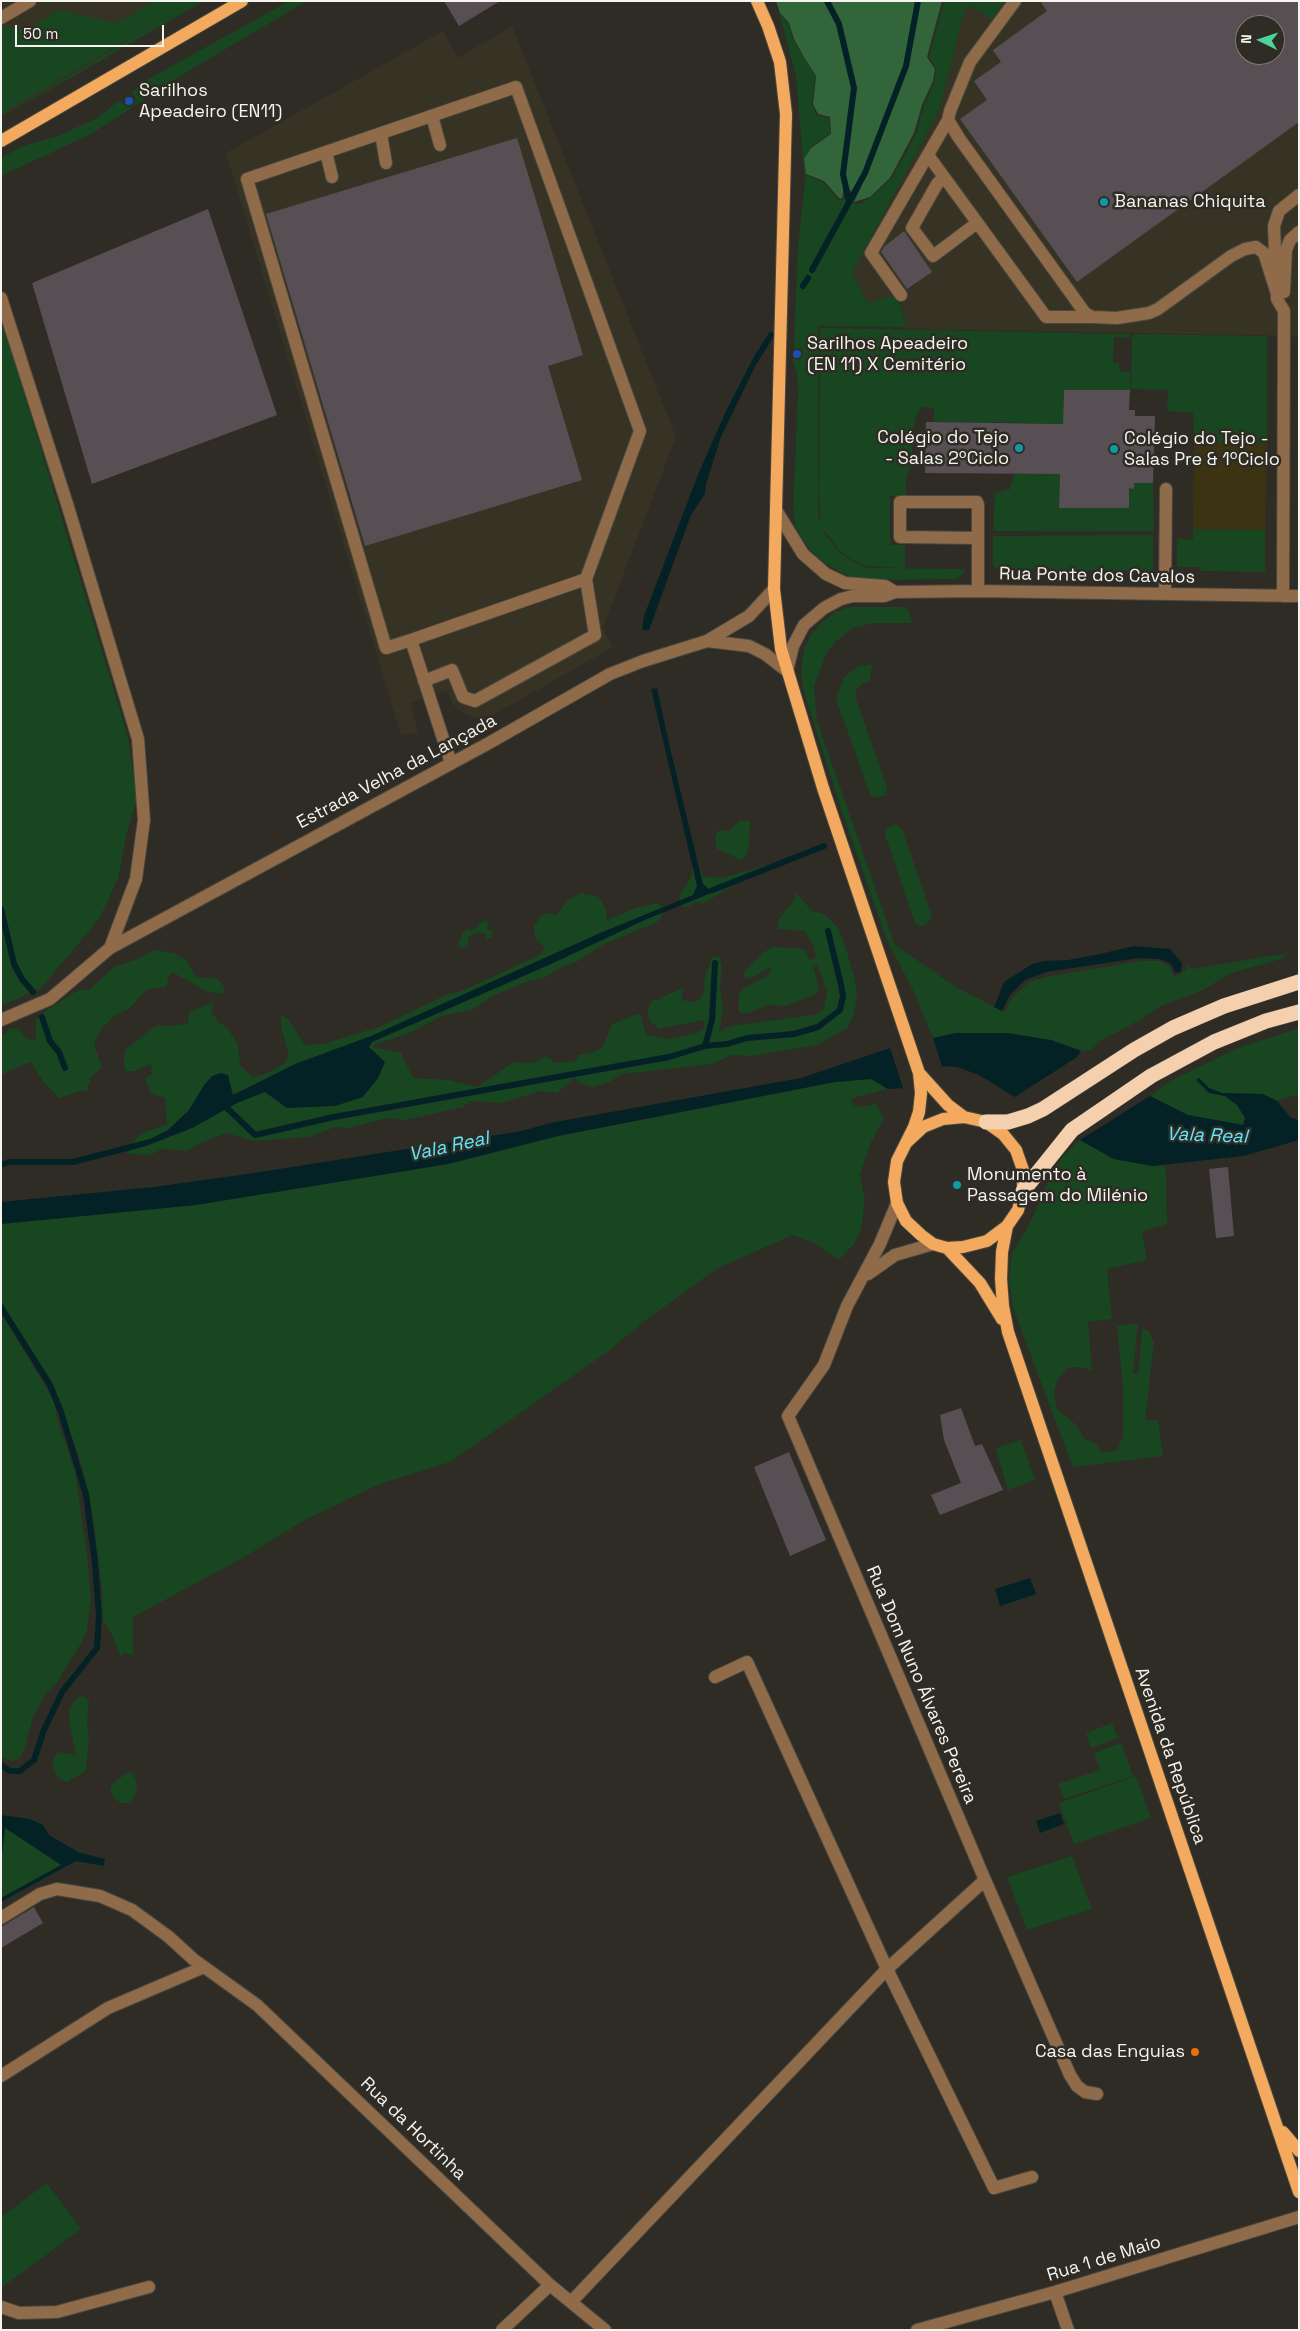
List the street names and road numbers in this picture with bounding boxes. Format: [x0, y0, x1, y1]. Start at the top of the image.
street label: Rua Ponte dos Cavalos [999, 563, 1195, 589]
street label: Estrada Velha da Lançada [293, 710, 501, 834]
street label: Rua Dom Nuno Álvares Pereira [861, 1563, 981, 1807]
street label: Avenida da República [1130, 1665, 1210, 1847]
street label: Rua da Hortinha [356, 2073, 470, 2185]
street label: Rua 1 de Maio [1045, 2231, 1163, 2287]

